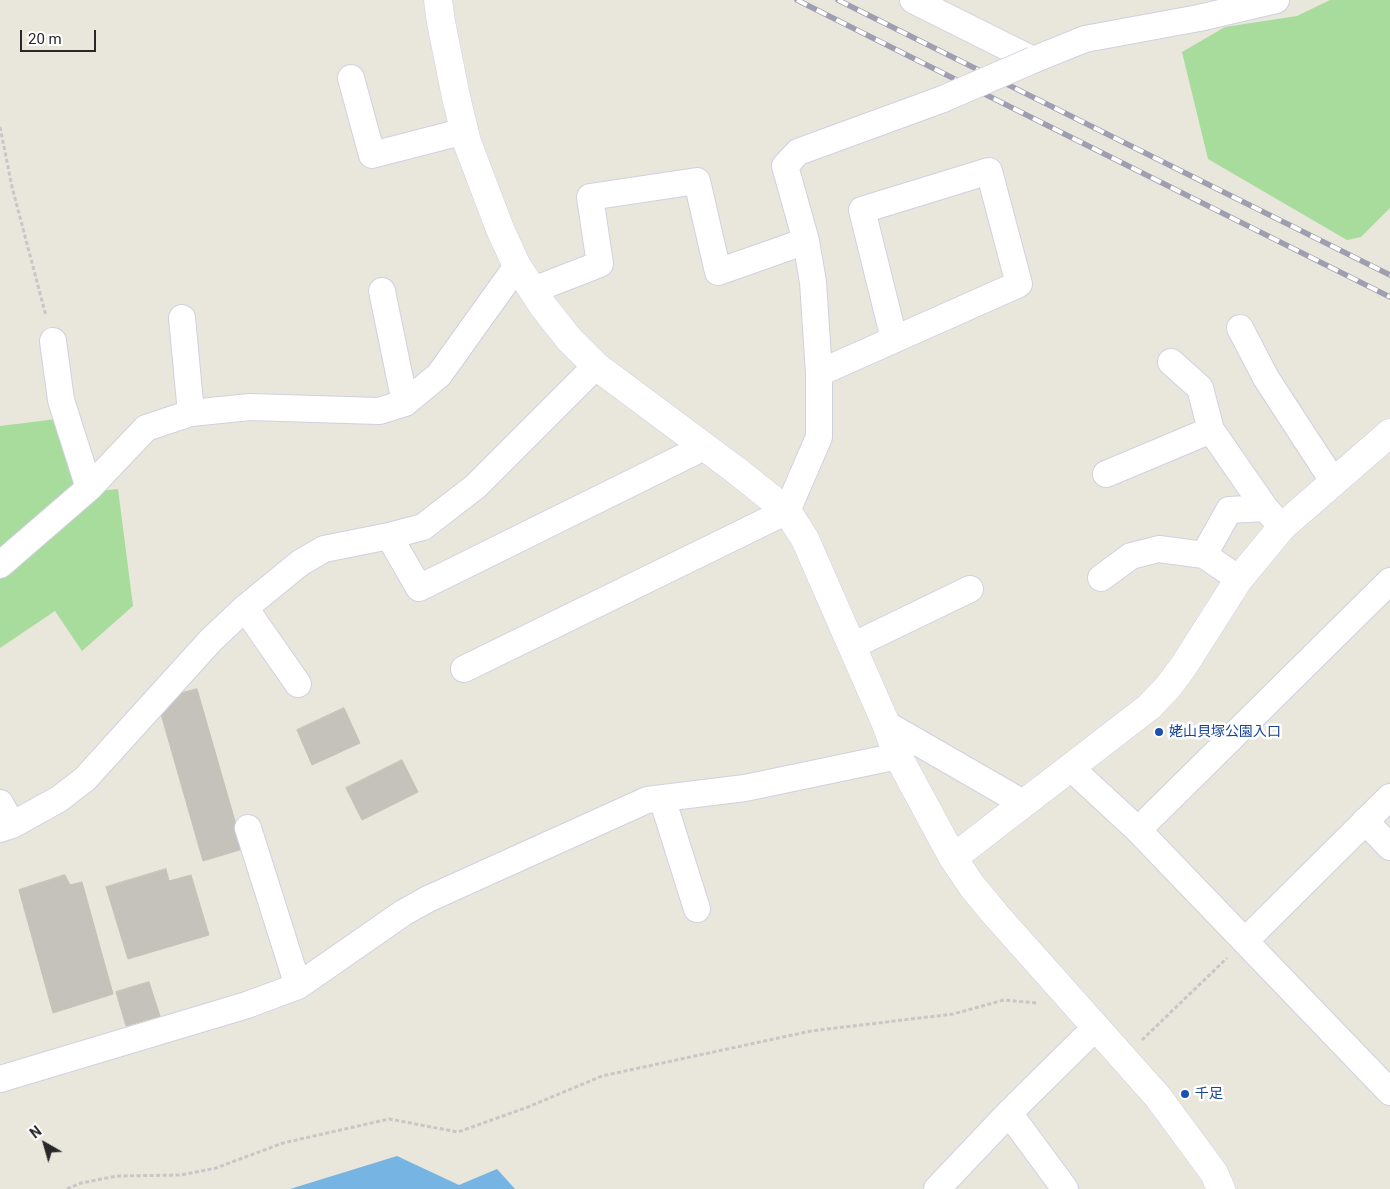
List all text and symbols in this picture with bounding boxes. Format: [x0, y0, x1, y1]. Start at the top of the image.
scale bar [22, 20, 99, 52]
text: 20 m [28, 30, 62, 48]
place label: 姥山貝塚公園入口 [1169, 724, 1281, 740]
marker: 姥山貝塚公園入口 [1153, 726, 1165, 738]
place label: 千足 [1195, 1086, 1223, 1102]
marker: 千足 [1179, 1088, 1191, 1100]
north arrow [20, 1119, 70, 1169]
text: N [27, 1123, 45, 1142]

